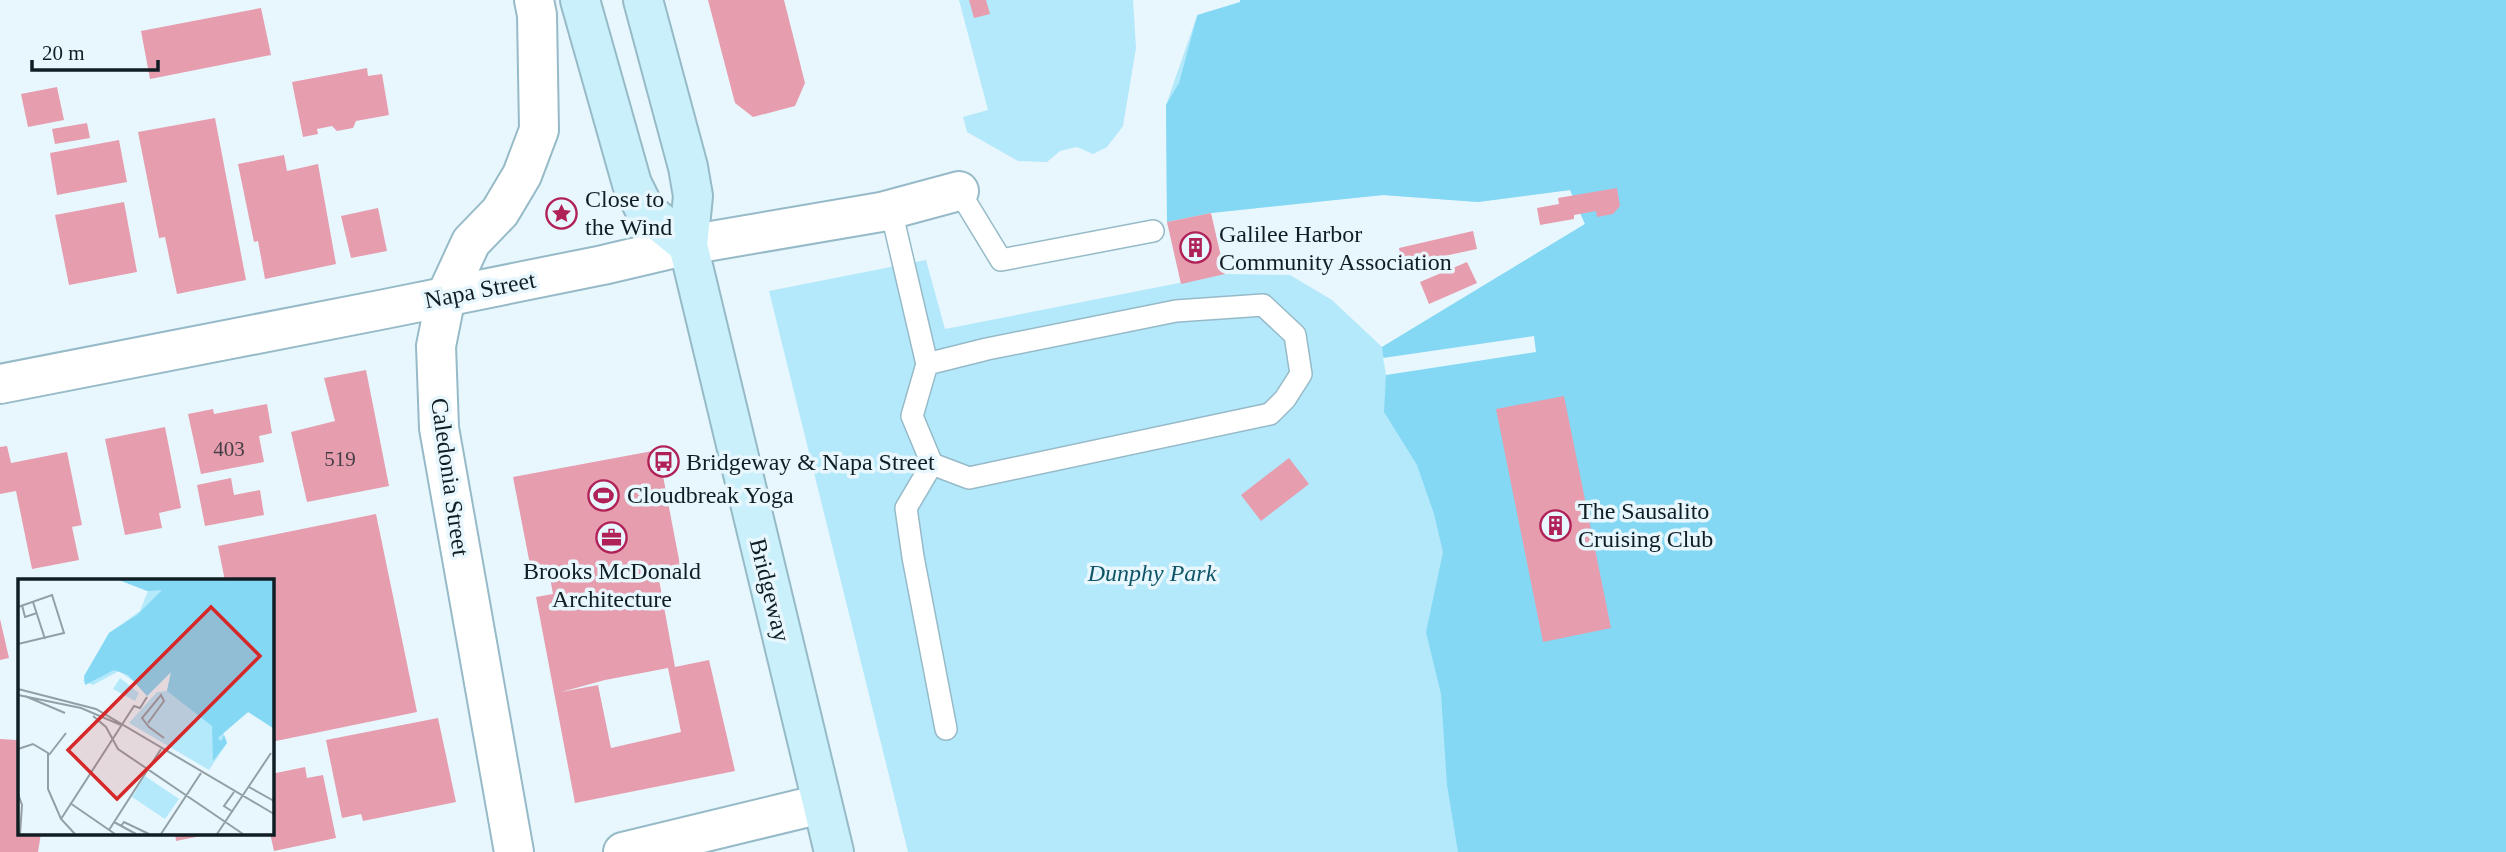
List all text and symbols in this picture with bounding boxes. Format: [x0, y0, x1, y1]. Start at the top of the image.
scale bar [32, 28, 158, 72]
text: 20 m [42, 41, 85, 65]
place label: Close to the Wind [585, 186, 672, 240]
place icon: Close to the Wind [545, 196, 579, 230]
place label: Galilee Harbor Community Association [1219, 221, 1452, 275]
building icon: Galilee Harbor Community Association [1179, 231, 1213, 265]
street label: Napa Street [422, 266, 538, 314]
street label: Caledonia Street [426, 396, 474, 558]
house number: 403 [213, 437, 245, 461]
bus stop icon: Bridgeway & Napa Street [646, 445, 680, 479]
house number: 519 [324, 447, 356, 471]
place label: Bridgeway & Napa Street [686, 449, 935, 475]
sports icon: Cloudbreak Yoga [587, 478, 621, 512]
place label: Cloudbreak Yoga [627, 482, 794, 508]
place label: The Sausalito Cruising Club [1578, 498, 1713, 552]
building icon: The Sausalito Cruising Club [1538, 508, 1572, 542]
office icon: Brooks McDonald Architecture [595, 520, 629, 554]
street label: Bridgeway [745, 536, 795, 644]
place label: Brooks McDonald Architecture [523, 558, 701, 612]
park label: Dunphy Park [1087, 560, 1217, 586]
inset map [18, 579, 273, 834]

